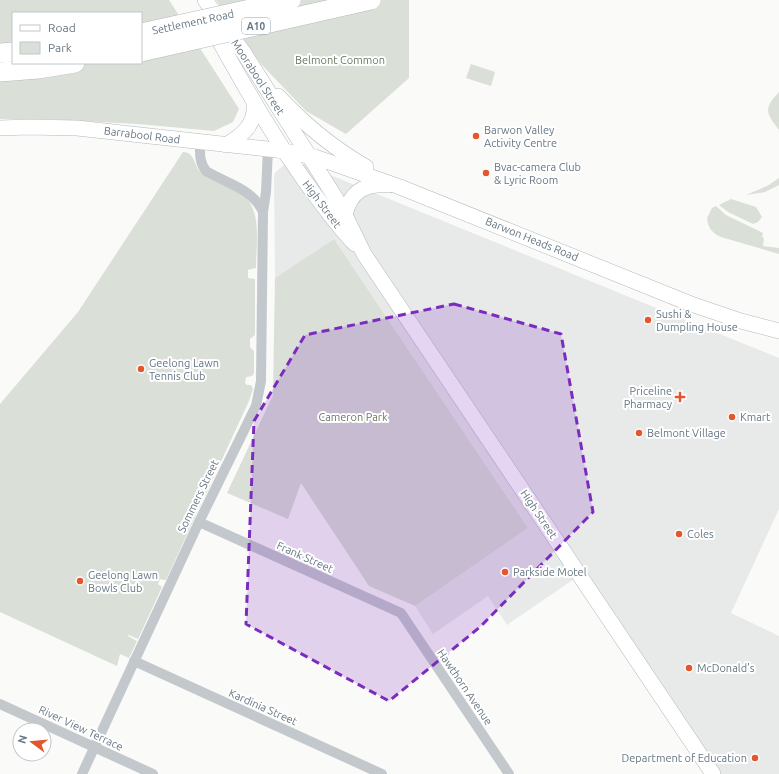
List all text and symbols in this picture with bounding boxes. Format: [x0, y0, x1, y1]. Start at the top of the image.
street label: Settlement Road [151, 7, 235, 37]
legend [12, 12, 142, 64]
road number: A10 [242, 18, 270, 34]
text: Road [48, 21, 76, 34]
street label: Moorabool Street [229, 37, 287, 118]
text: Park [48, 41, 72, 54]
park label: Belmont Common [295, 54, 385, 66]
street label: Barrabool Road [103, 124, 181, 146]
place label: Barwon Valley Activity Centre [484, 124, 557, 149]
marker: Barwon Valley Activity Centre [471, 131, 481, 141]
place label: Bvac-camera Club & Lyric Room [494, 161, 581, 186]
marker: Bvac-camera Club & Lyric Room [481, 168, 491, 178]
street label: High Street [300, 178, 344, 231]
street label: Barwon Heads Road [484, 215, 580, 263]
place label: Sushi & Dumpling House [656, 308, 738, 333]
marker: Sushi & Dumpling House [643, 315, 653, 325]
place label: Geelong Lawn Tennis Club [149, 357, 219, 382]
marker: Geelong Lawn Tennis Club [136, 364, 146, 374]
place label: Priceline Pharmacy [624, 385, 673, 410]
marker: Priceline Pharmacy [675, 392, 685, 402]
park label: Cameron Park [318, 411, 388, 423]
place label: Kmart [740, 411, 771, 423]
marker: Kmart [727, 412, 737, 422]
place label: Belmont Village [647, 427, 726, 439]
marker: Belmont Village [634, 428, 644, 438]
street label: Sommers Street [175, 457, 221, 534]
street label: High Street [518, 487, 560, 541]
place label: Coles [687, 528, 714, 540]
marker: Coles [674, 529, 684, 539]
street label: Frank Street [275, 539, 336, 575]
place label: Parkside Motel [513, 566, 587, 578]
marker: Parkside Motel [500, 567, 510, 577]
place label: Geelong Lawn Bowls Club [88, 569, 158, 594]
marker: Geelong Lawn Bowls Club [75, 576, 85, 586]
street label: Hawthorn Avenue [435, 647, 495, 727]
place label: McDonald's [697, 662, 755, 674]
marker: McDonald's [684, 663, 694, 673]
street label: Kardinia Street [227, 687, 300, 728]
street label: River View Terrace [37, 703, 125, 753]
north arrow [12, 722, 52, 762]
text: N [15, 734, 29, 745]
place label: Department of Education [622, 752, 747, 764]
marker: Department of Education [750, 753, 760, 763]

